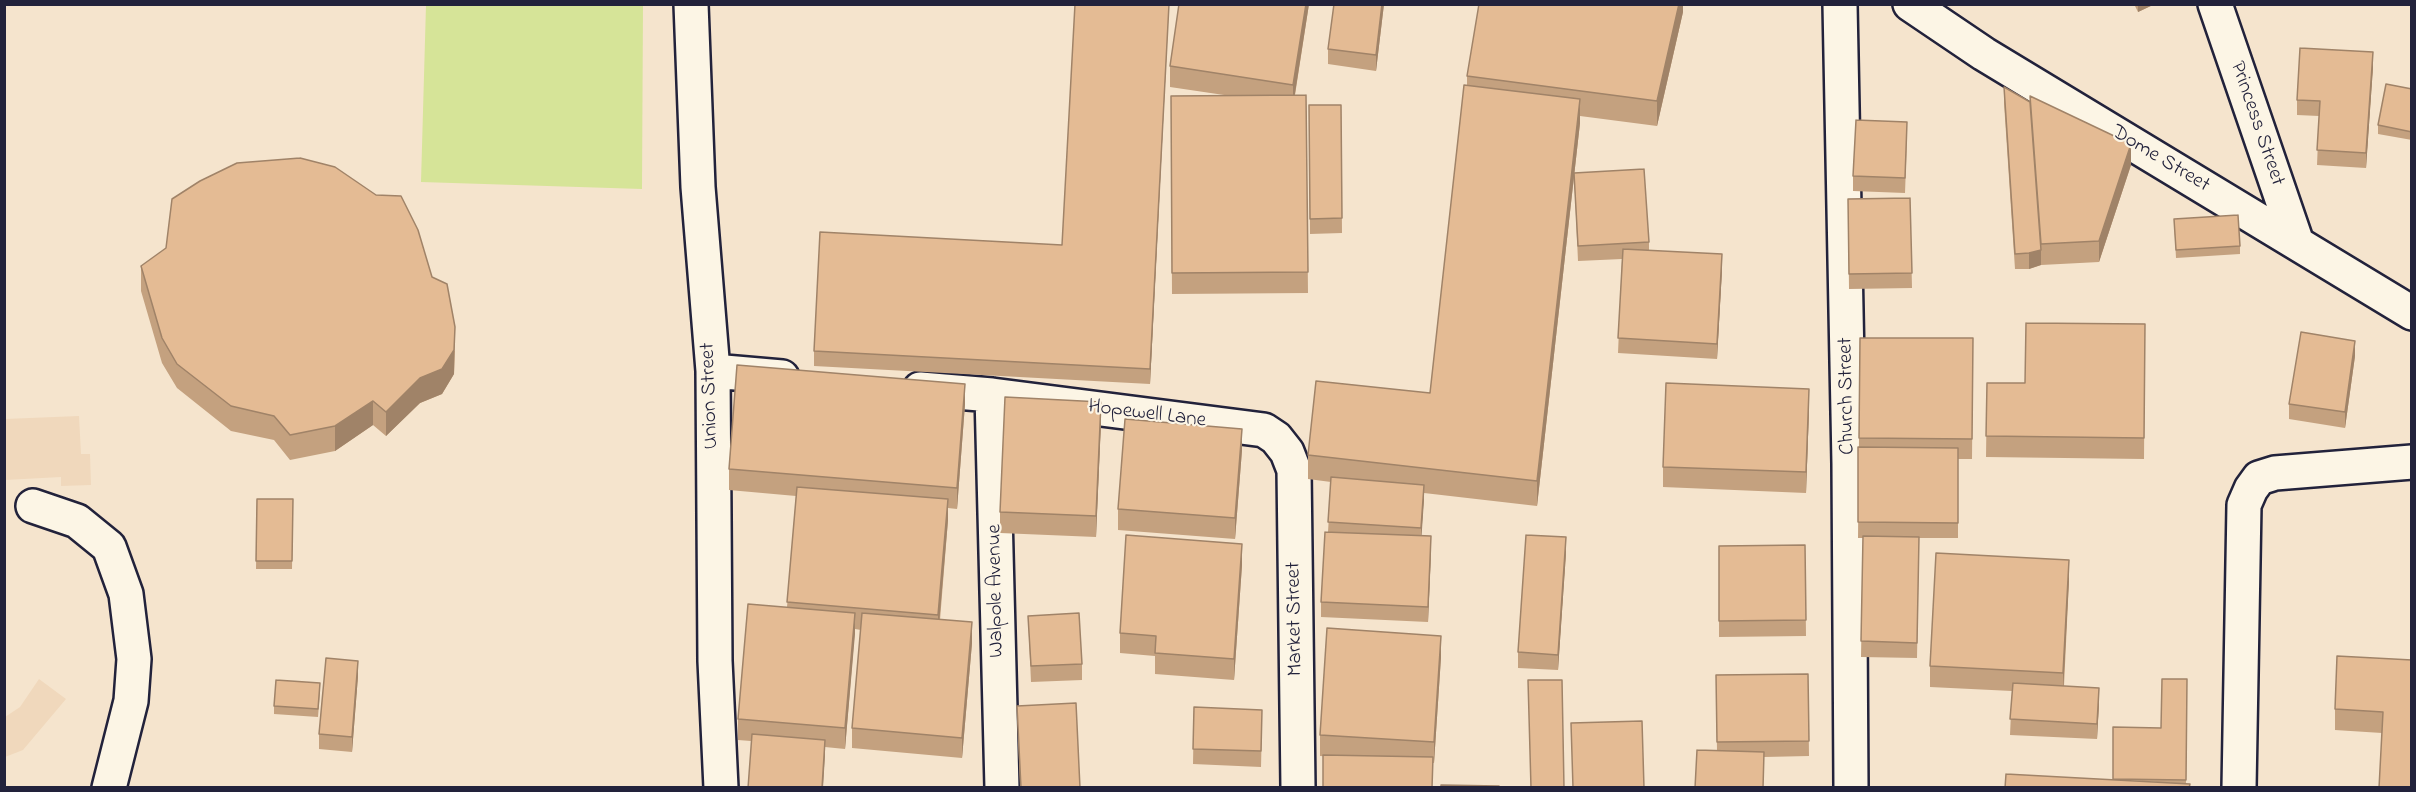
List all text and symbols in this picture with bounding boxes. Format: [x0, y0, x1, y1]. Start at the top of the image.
street label: Princess Street [2223, 59, 2289, 189]
street label: Dome Street [2106, 121, 2214, 199]
street label: Church Street [1834, 337, 1862, 455]
street label: Union Street [697, 342, 725, 450]
street label: Hopewell Lane [1087, 395, 1207, 435]
street label: Walpole Avenue [983, 524, 1011, 658]
street label: Market Street [1282, 562, 1310, 676]

